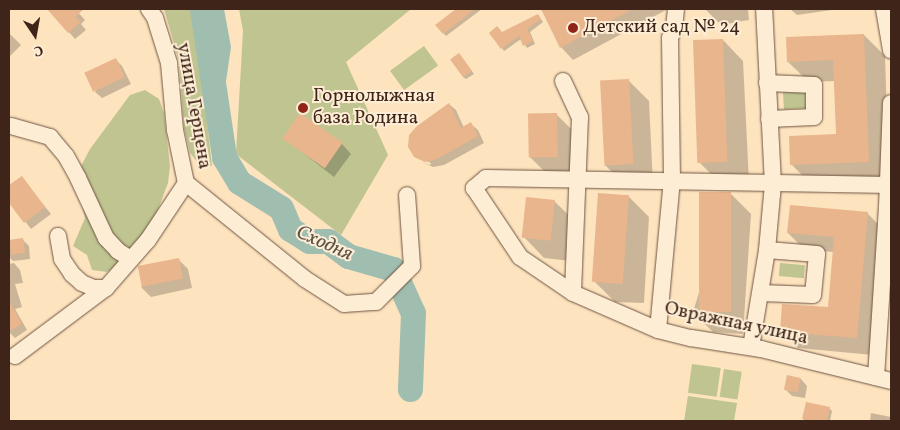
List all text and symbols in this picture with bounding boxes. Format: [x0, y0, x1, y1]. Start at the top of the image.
north arrow [10, 10, 60, 60]
place label: Детский сад № 24 [583, 17, 740, 39]
marker: Детский сад № 24 [567, 22, 579, 34]
text: С [32, 40, 45, 60]
street label: улица Герцена [171, 41, 215, 171]
place label: Горнолыжная база Родина [313, 86, 435, 130]
marker: Горнолыжная база Родина [297, 102, 309, 114]
water label: Сходня [292, 221, 356, 267]
street label: Овражная улица [662, 298, 810, 350]

